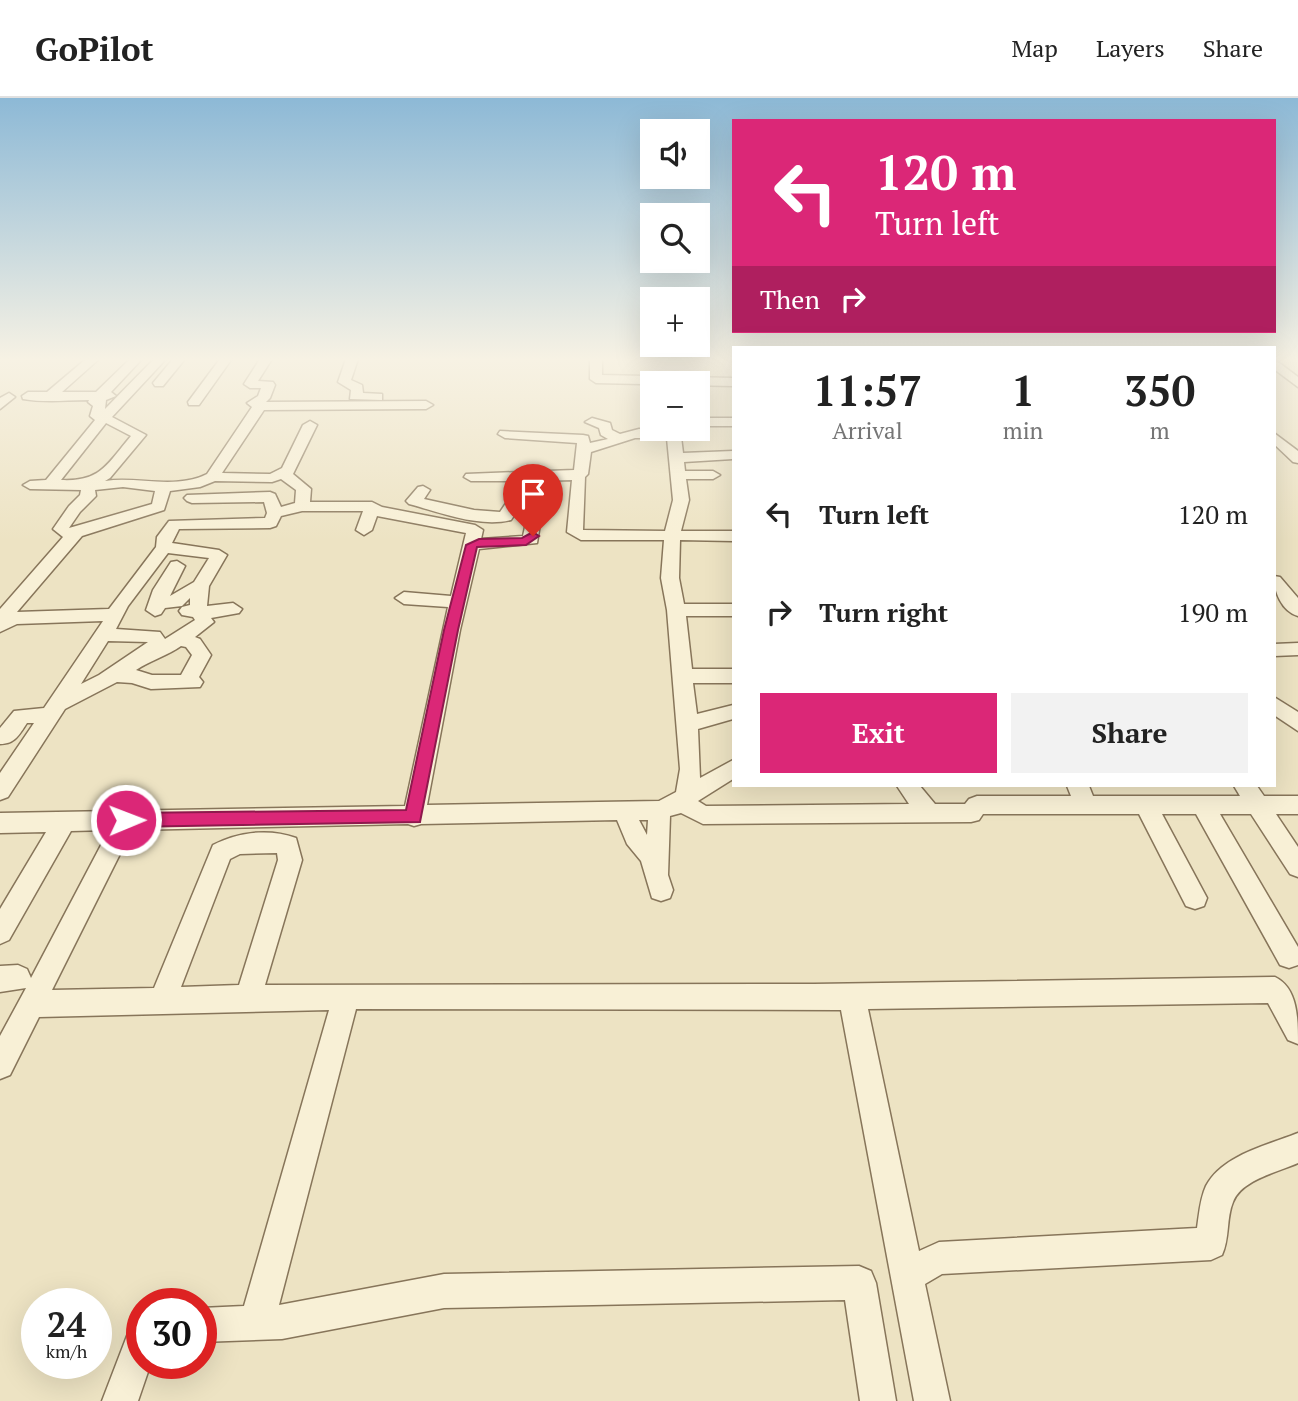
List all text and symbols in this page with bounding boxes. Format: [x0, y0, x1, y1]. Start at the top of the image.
text: GoPilot [35, 27, 154, 70]
text: Map [1011, 32, 1058, 64]
text: Layers [1096, 32, 1165, 64]
text: Share [1203, 32, 1263, 64]
map controls [640, 119, 710, 441]
button: sound [640, 119, 710, 189]
text: 120 m [875, 139, 1017, 204]
icon: left [760, 147, 851, 238]
text: Turn left [875, 202, 999, 244]
button: search [640, 203, 710, 273]
icon: right [834, 280, 872, 318]
text: Then [760, 282, 820, 316]
button: + [640, 287, 710, 357]
text: 11:57 [813, 362, 922, 418]
text: 1 [1011, 362, 1035, 418]
text: 350 [1124, 362, 1195, 418]
button: − [640, 371, 710, 441]
text: Arrival [832, 415, 903, 446]
text: min [1003, 415, 1043, 446]
text: m [1150, 415, 1170, 446]
pin [503, 464, 563, 536]
icon: arrive [514, 475, 552, 513]
icon: left [760, 495, 798, 533]
text: Turn left [819, 497, 929, 531]
text: 120 m [1178, 497, 1248, 531]
icon: right [760, 593, 798, 631]
text: Turn right [819, 595, 948, 629]
text: 190 m [1178, 595, 1248, 629]
button: Exit [760, 693, 997, 773]
button: Share [1011, 693, 1248, 773]
position arrow [89, 783, 163, 857]
speed limit sign: 30 [126, 1288, 217, 1379]
text: 24 [47, 1301, 86, 1347]
text: km/h [46, 1339, 87, 1363]

